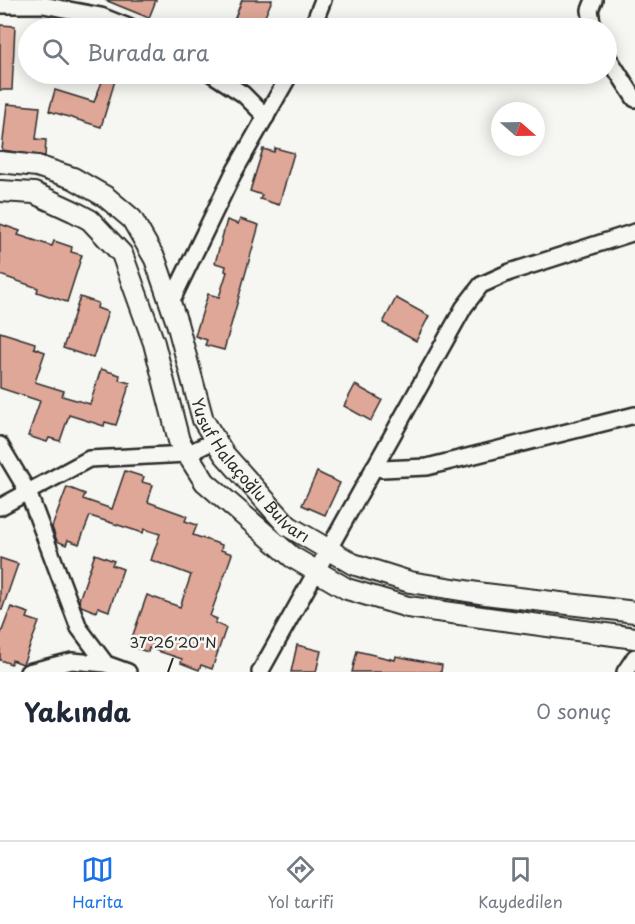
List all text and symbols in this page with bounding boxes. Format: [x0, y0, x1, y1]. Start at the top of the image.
search box [18, 18, 617, 84]
icon: search [39, 35, 72, 68]
text: Burada ara [87, 35, 209, 68]
north arrow [491, 102, 545, 156]
street label: Yusuf Halaçoğlu Bulvarı [187, 395, 315, 547]
text: 37°26'20"N [129, 630, 217, 653]
text: Yakında [24, 692, 131, 731]
text: 0 sonuç [536, 696, 611, 726]
tab: Harita [72, 853, 123, 913]
tab: Yol tarifi [267, 853, 334, 913]
tab: Kaydedilen [478, 853, 563, 913]

